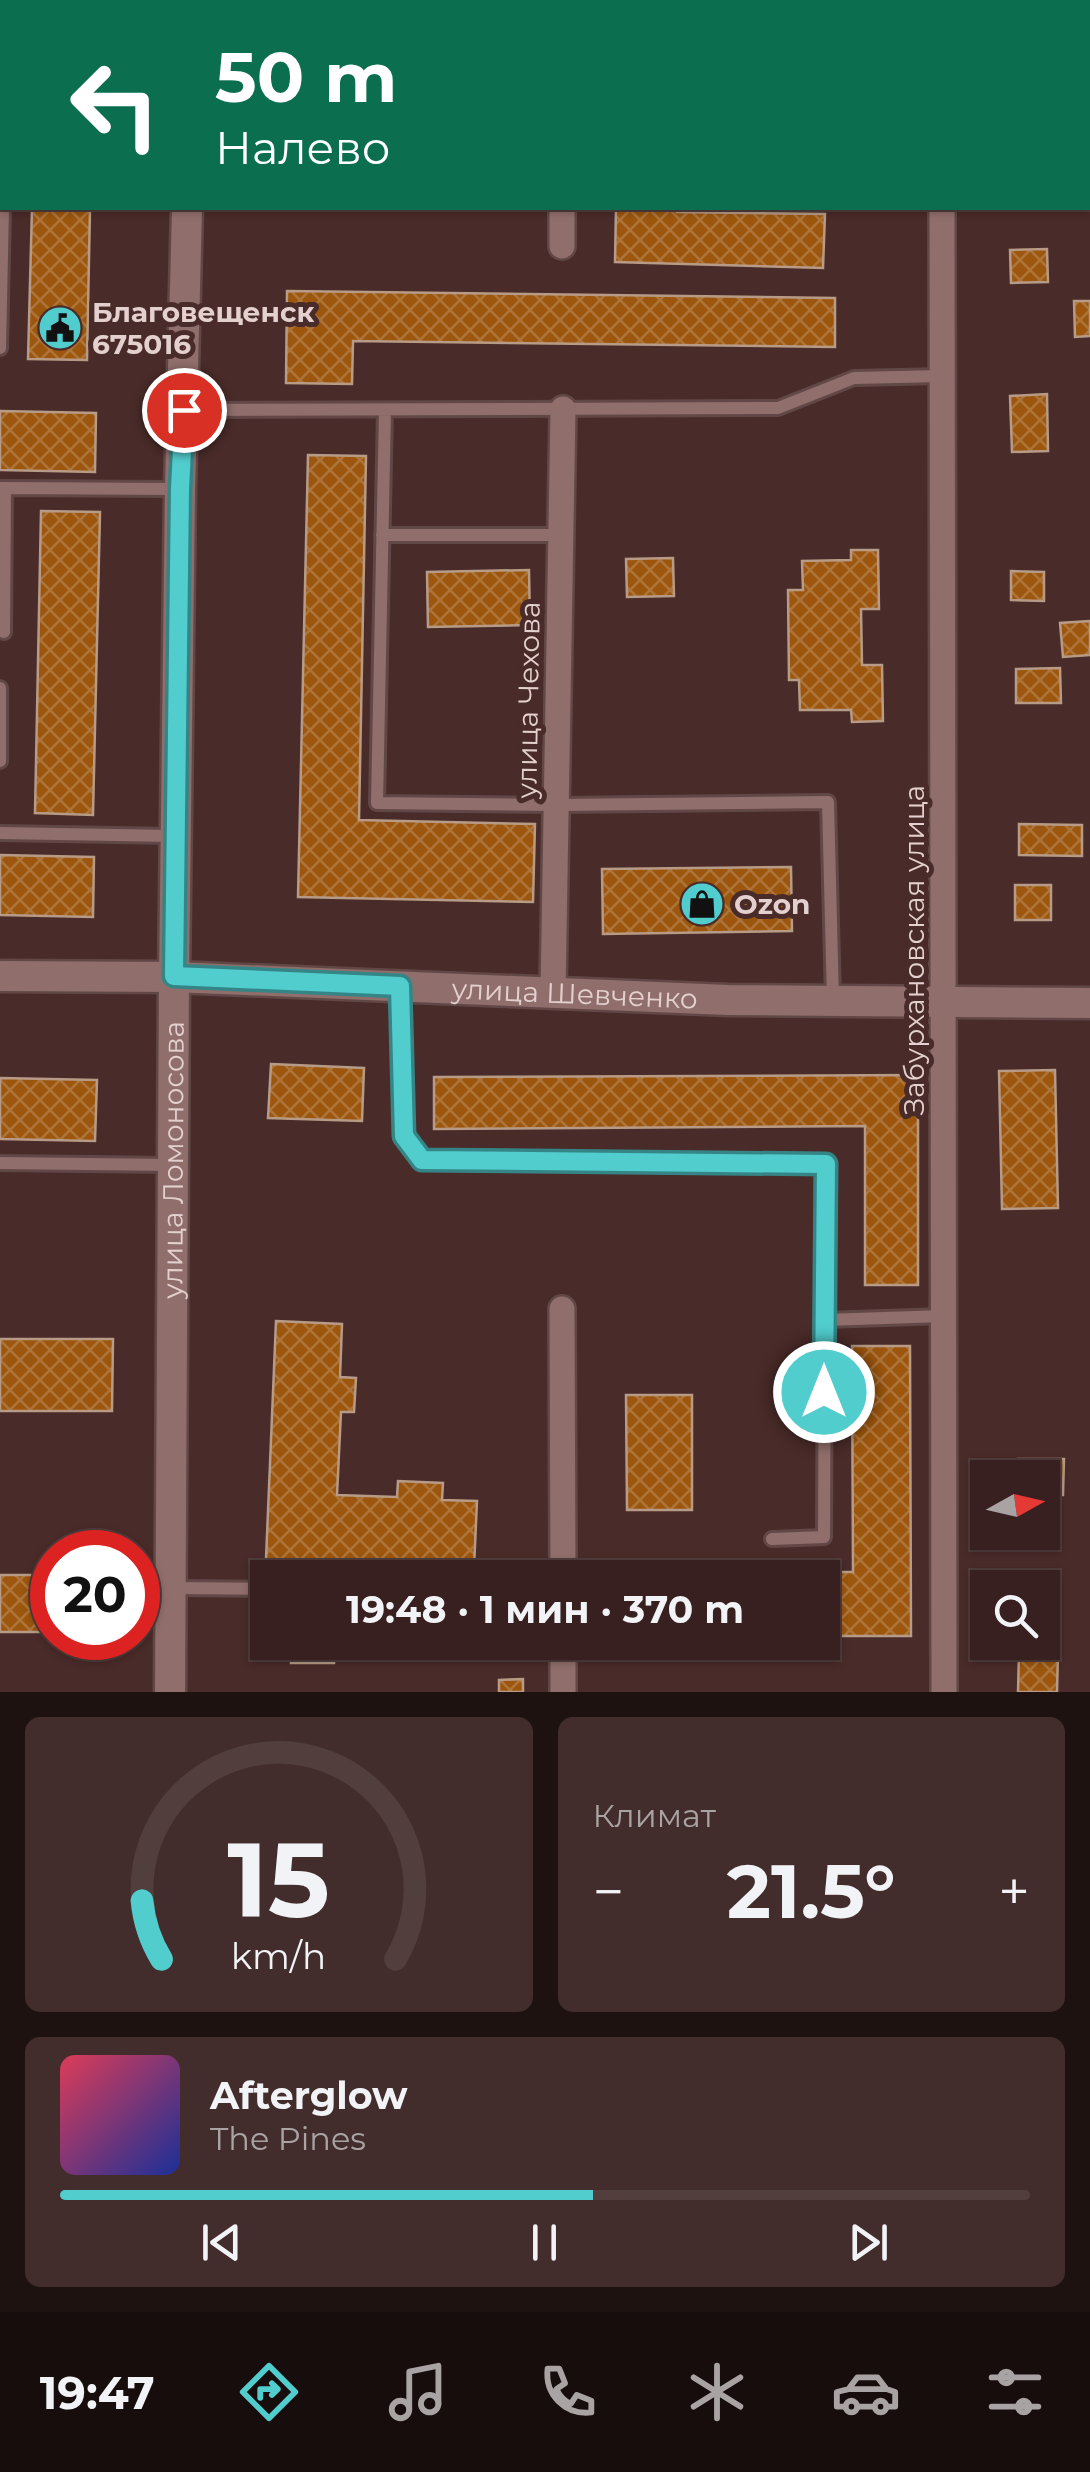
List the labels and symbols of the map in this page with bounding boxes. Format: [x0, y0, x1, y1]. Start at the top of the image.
place label: Благовещенск 675016 [92, 295, 315, 361]
public building icon: Благовещенск 675016 [37, 305, 83, 351]
pin [142, 368, 227, 453]
street label: улица Чехова [509, 601, 547, 800]
street label: Забурхановская улица [897, 785, 931, 1115]
shop icon: Ozon [679, 881, 725, 927]
place label: Ozon [734, 887, 810, 921]
street label: улица Шевченко [450, 971, 698, 1016]
street label: улица Ломоносова [155, 1021, 191, 1300]
position arrow [772, 1340, 876, 1444]
north arrow [970, 1460, 1060, 1550]
speed limit sign: 20 [30, 1530, 160, 1660]

